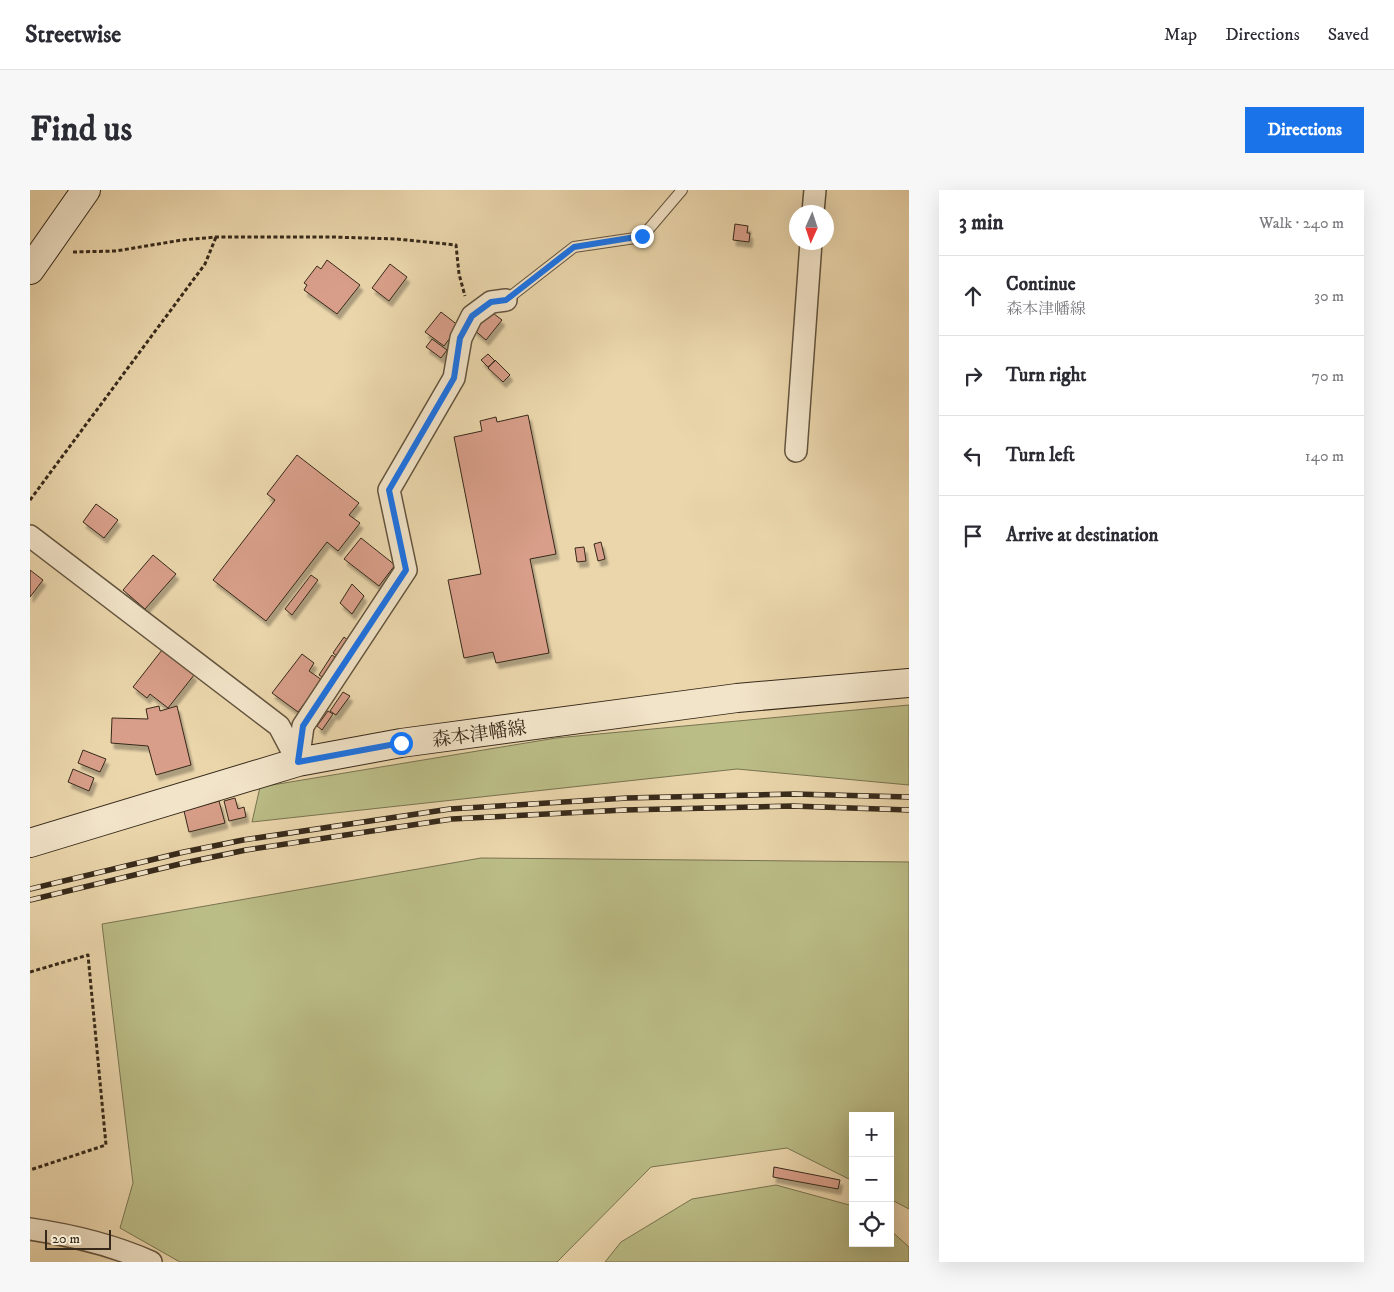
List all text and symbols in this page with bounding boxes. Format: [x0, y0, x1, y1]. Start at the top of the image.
text: Streetwise [25, 20, 121, 50]
text: Map [1164, 24, 1197, 46]
text: Directions [1225, 24, 1300, 46]
text: Saved [1328, 24, 1369, 46]
button: Directions [1245, 107, 1364, 153]
text: Find us [30, 108, 132, 152]
north arrow [789, 205, 834, 250]
text: 3 min [959, 210, 1004, 236]
text: Walk · 240 m [1259, 213, 1344, 233]
route end [631, 225, 654, 248]
text: Continue [1006, 273, 1076, 296]
icon: ahead [959, 282, 987, 310]
text: 30 m [1314, 286, 1344, 306]
text: 森本津幡線 [1006, 299, 1086, 319]
icon: right [959, 362, 987, 390]
text: Turn right [1006, 364, 1086, 387]
text: 70 m [1312, 366, 1344, 386]
icon: left [959, 442, 987, 470]
text: Turn left [1006, 444, 1075, 467]
text: 140 m [1305, 446, 1344, 466]
icon: arrive [959, 522, 987, 550]
text: Arrive at destination [1006, 524, 1158, 547]
street label: 森本津幡線 [431, 716, 528, 752]
route start [390, 732, 413, 755]
map controls [849, 1112, 894, 1247]
button: + [849, 1112, 894, 1157]
button: − [849, 1157, 894, 1202]
button: locate [849, 1202, 894, 1247]
scale bar [45, 1227, 111, 1250]
text: 20 m [52, 1230, 80, 1248]

